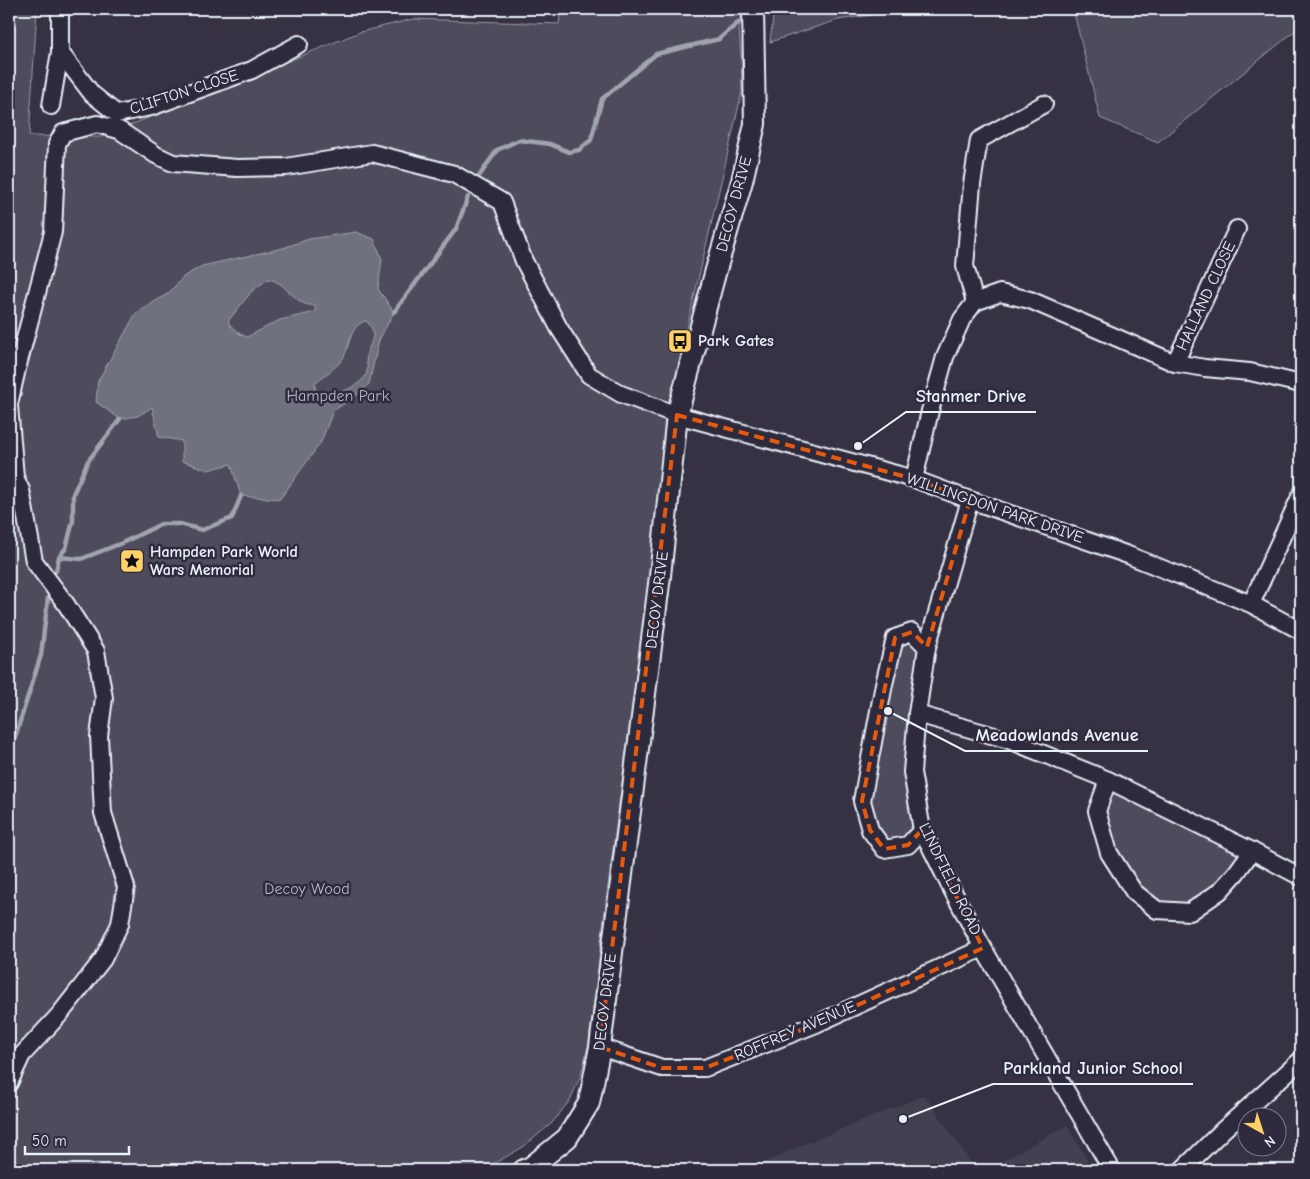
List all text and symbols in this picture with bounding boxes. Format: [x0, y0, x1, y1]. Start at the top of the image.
street label: CLIFTON CLOSE [127, 66, 241, 118]
street label: DECOY DRIVE [713, 154, 755, 254]
street label: HALLAND CLOSE [1173, 238, 1239, 353]
bus stop icon: Park Gates [667, 328, 693, 354]
place label: Park Gates [698, 332, 774, 350]
callout: Stanmer Drive [906, 379, 1036, 412]
text: Stanmer Drive [916, 386, 1026, 407]
park label: Hampden Park [287, 387, 390, 405]
street label: WILLINGDON PARK DRIVE [904, 469, 1086, 547]
place label: Hampden Park World Wars Memorial [150, 543, 298, 579]
place icon: Hampden Park World Wars Memorial [119, 548, 145, 574]
street label: DECOY DRIVE [642, 550, 672, 650]
callout: Meadowlands Avenue [965, 718, 1148, 751]
text: Meadowlands Avenue [975, 725, 1139, 746]
street label: LINDFIELD ROAD [915, 820, 985, 938]
park label: Decoy Wood [264, 880, 350, 898]
street label: DECOY DRIVE [590, 952, 620, 1052]
street label: ROFFREY AVENUE [731, 997, 859, 1065]
callout: Parkland Junior School [993, 1051, 1193, 1084]
text: Parkland Junior School [1003, 1058, 1183, 1079]
north arrow [1238, 1106, 1288, 1156]
scale bar [25, 1124, 129, 1156]
text: 50 m [32, 1132, 67, 1150]
text: N [1261, 1132, 1279, 1151]

